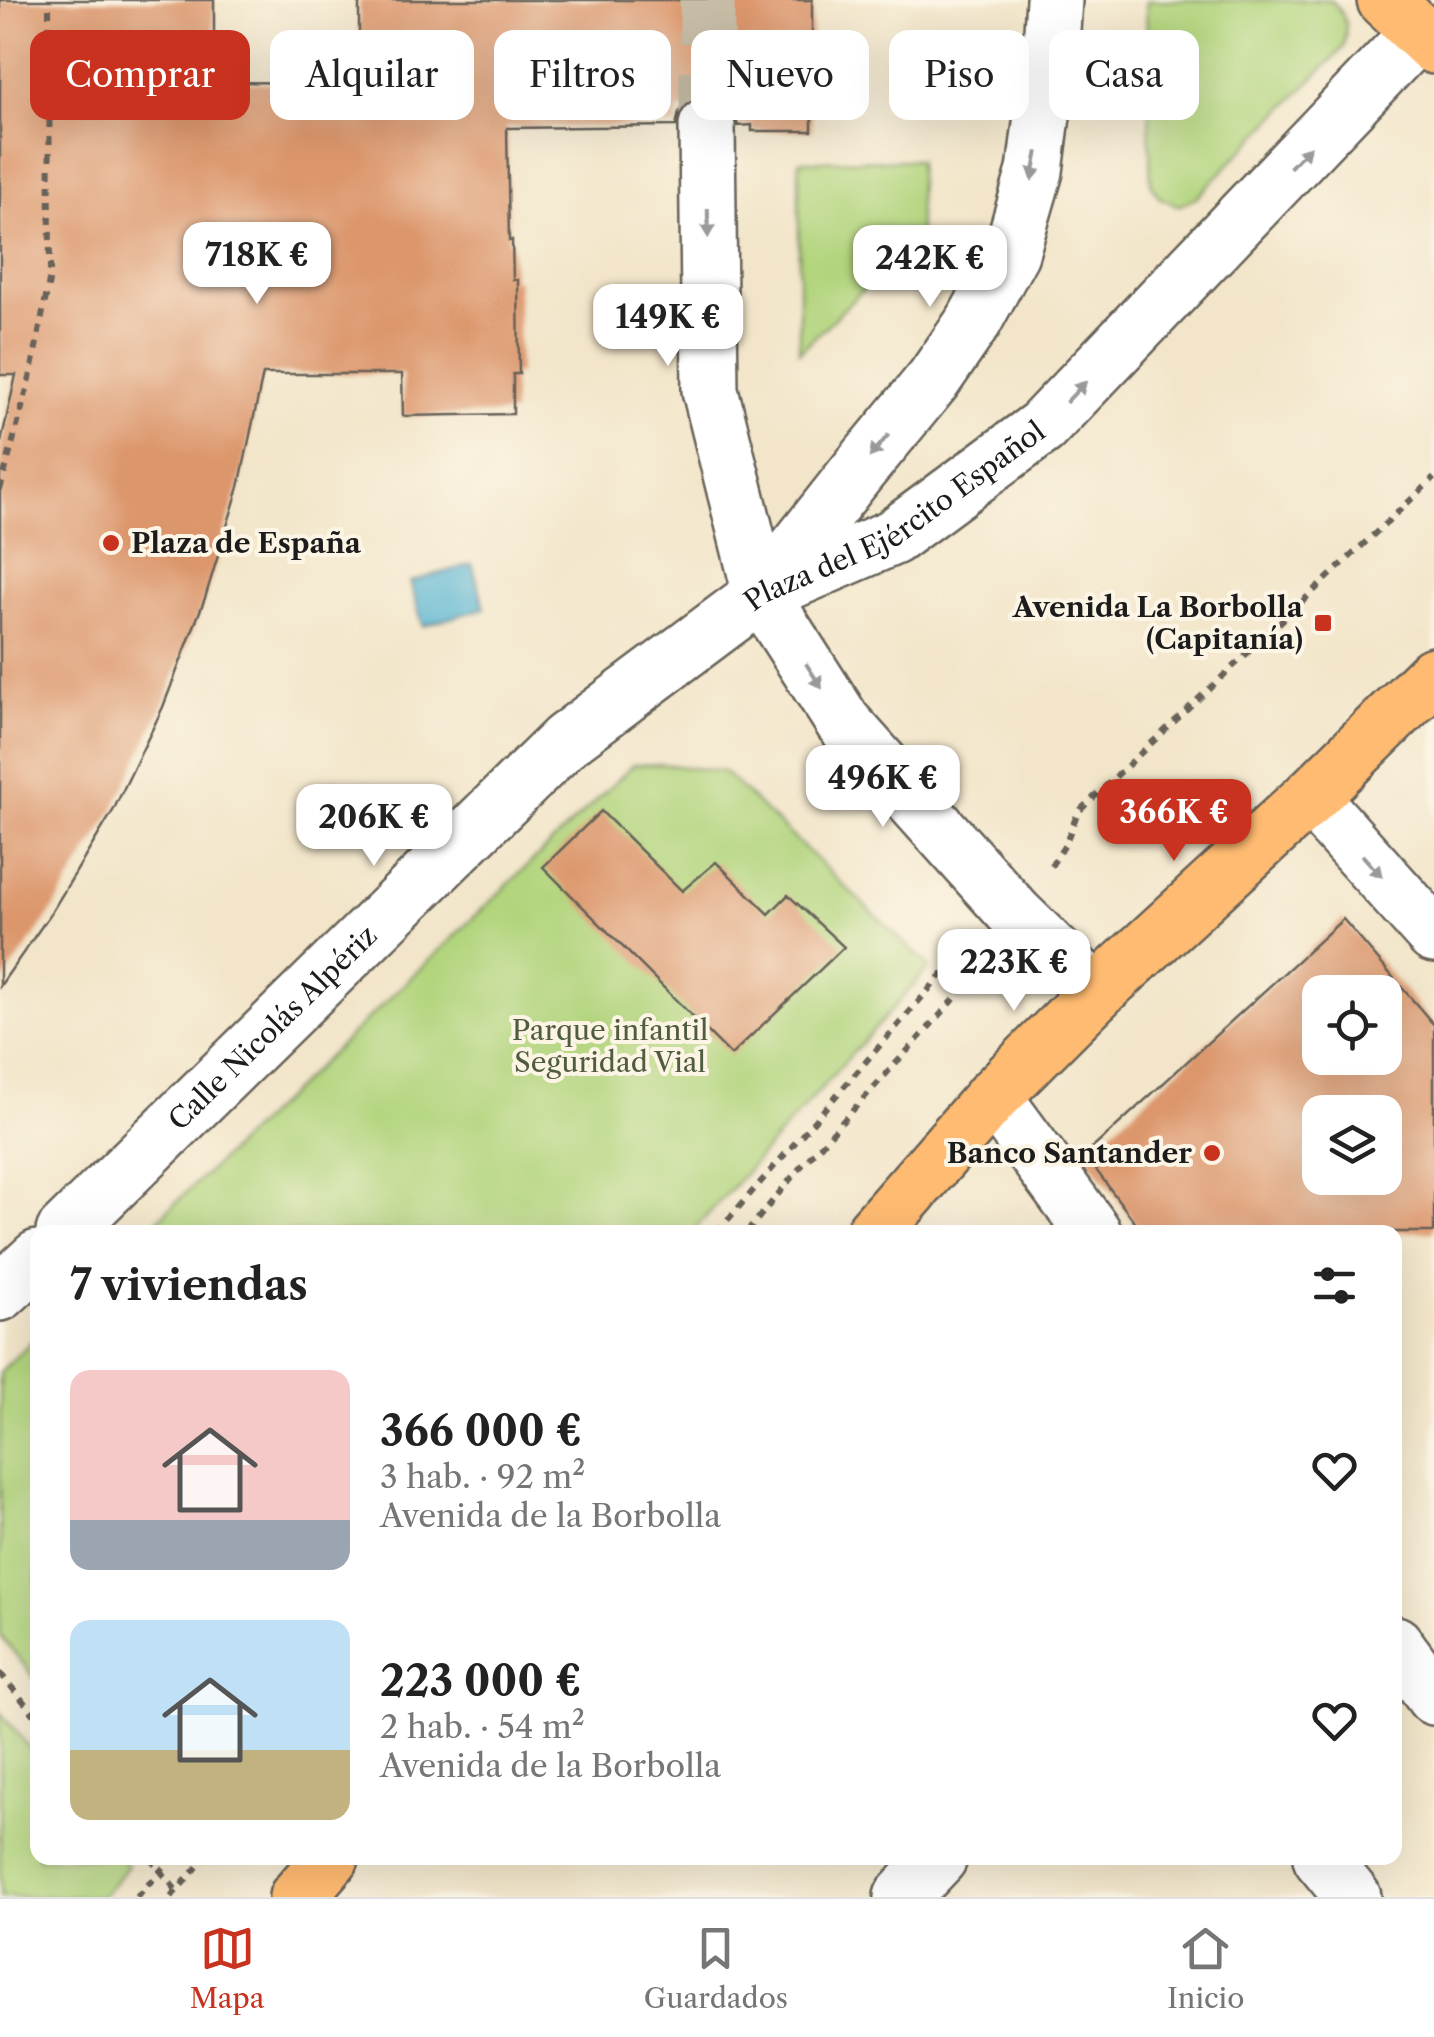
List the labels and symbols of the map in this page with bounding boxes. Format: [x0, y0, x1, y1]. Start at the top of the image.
one-way arrow [1288, 145, 1311, 169]
one-way arrow [1027, 151, 1042, 182]
one-way arrow [700, 208, 716, 240]
pin: 718K € [176, 222, 338, 307]
pin: 242K € [849, 225, 1011, 310]
pin: 149K € [587, 284, 749, 369]
one-way arrow [1064, 381, 1087, 405]
street label: Plaza del Ejército Español [737, 414, 1051, 618]
one-way arrow [869, 434, 890, 459]
place label: Plaza de España [131, 526, 362, 560]
marker: Plaza de España [100, 532, 122, 554]
place label: Avenida La Borbolla (Capitanía) [1012, 590, 1304, 656]
marker: Avenida La Borbolla (Capitanía) [1312, 612, 1334, 634]
one-way arrow [804, 663, 822, 690]
pin: 496K € [802, 745, 964, 830]
pin: 366K € [1093, 779, 1255, 864]
pin: 206K € [293, 784, 455, 869]
one-way arrow [1360, 854, 1383, 878]
street label: Calle Nicolás Alpériz [161, 918, 384, 1137]
pin: 223K € [933, 929, 1095, 1014]
park label: Parque infantil Seguridad Vial [512, 1013, 708, 1079]
place label: Banco Santander [947, 1136, 1192, 1170]
marker: Banco Santander [1201, 1142, 1223, 1164]

